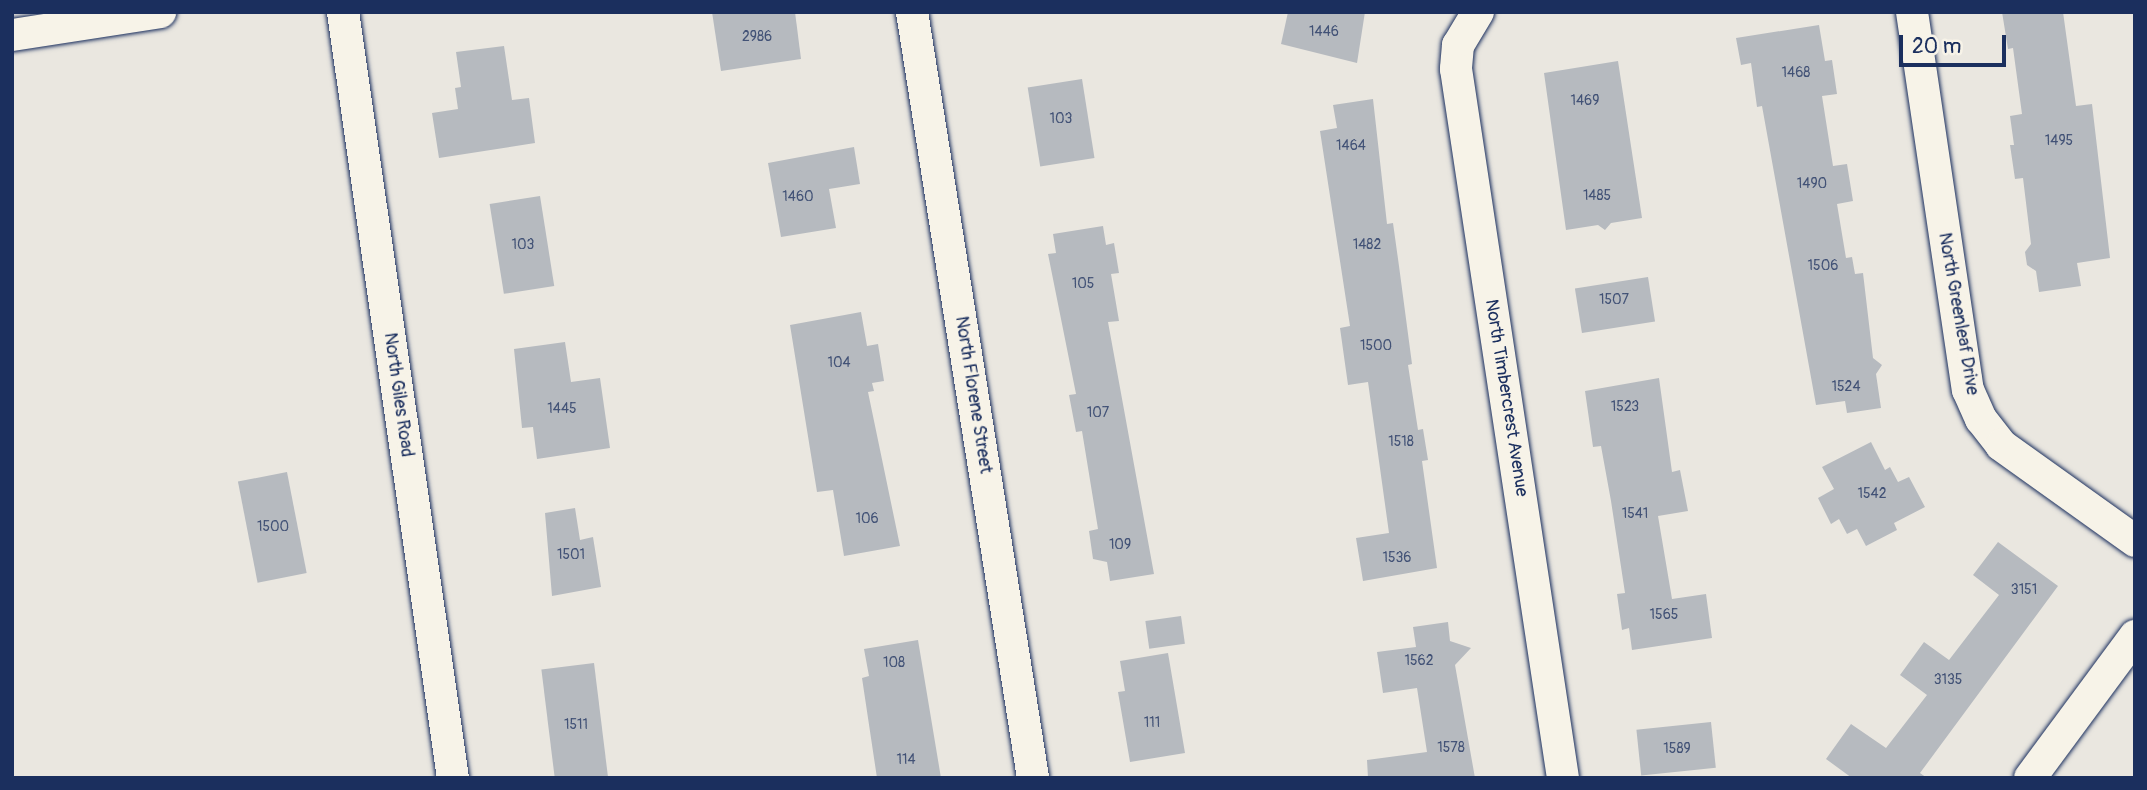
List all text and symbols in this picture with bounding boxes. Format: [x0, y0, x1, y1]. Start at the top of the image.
scale bar [1902, 21, 2009, 65]
house number: 1446 [1309, 24, 1339, 40]
house number: 2986 [742, 29, 772, 45]
text: 20 m [1912, 33, 1961, 60]
house number: 1468 [1782, 65, 1810, 81]
house number: 1469 [1571, 93, 1599, 109]
house number: 103 [1050, 111, 1072, 127]
house number: 1495 [2045, 133, 2073, 149]
house number: 1464 [1336, 138, 1366, 154]
house number: 1490 [1797, 176, 1827, 192]
house number: 1485 [1583, 188, 1611, 204]
house number: 1460 [782, 189, 814, 205]
street label: North Greenleaf Drive [1933, 231, 1983, 397]
house number: 103 [512, 237, 534, 253]
house number: 1482 [1353, 237, 1381, 253]
house number: 1506 [1808, 258, 1838, 274]
house number: 105 [1072, 276, 1094, 292]
house number: 1507 [1599, 292, 1629, 308]
street label: North Timbercrest Avenue [1480, 298, 1532, 498]
street label: North Florene Street [950, 315, 996, 475]
street label: North Giles Road [379, 331, 417, 459]
house number: 1500 [1360, 338, 1392, 354]
house number: 104 [827, 355, 851, 371]
house number: 1524 [1831, 379, 1861, 395]
house number: 1523 [1611, 399, 1639, 415]
house number: 1445 [547, 401, 577, 417]
house number: 107 [1087, 405, 1109, 421]
house number: 1518 [1388, 434, 1414, 450]
house number: 1542 [1857, 486, 1887, 502]
house number: 1541 [1622, 506, 1648, 522]
house number: 106 [855, 511, 879, 527]
house number: 1500 [257, 519, 289, 535]
house number: 109 [1109, 537, 1131, 553]
house number: 1501 [557, 547, 585, 563]
house number: 1536 [1382, 550, 1412, 566]
house number: 3151 [2011, 582, 2037, 598]
house number: 1565 [1650, 607, 1678, 623]
house number: 1562 [1404, 653, 1434, 669]
house number: 108 [883, 655, 905, 671]
house number: 3135 [1934, 672, 1962, 688]
house number: 111 [1144, 715, 1160, 731]
house number: 1511 [564, 717, 588, 733]
house number: 1578 [1437, 740, 1465, 756]
house number: 1589 [1663, 741, 1691, 757]
house number: 114 [896, 752, 916, 768]

